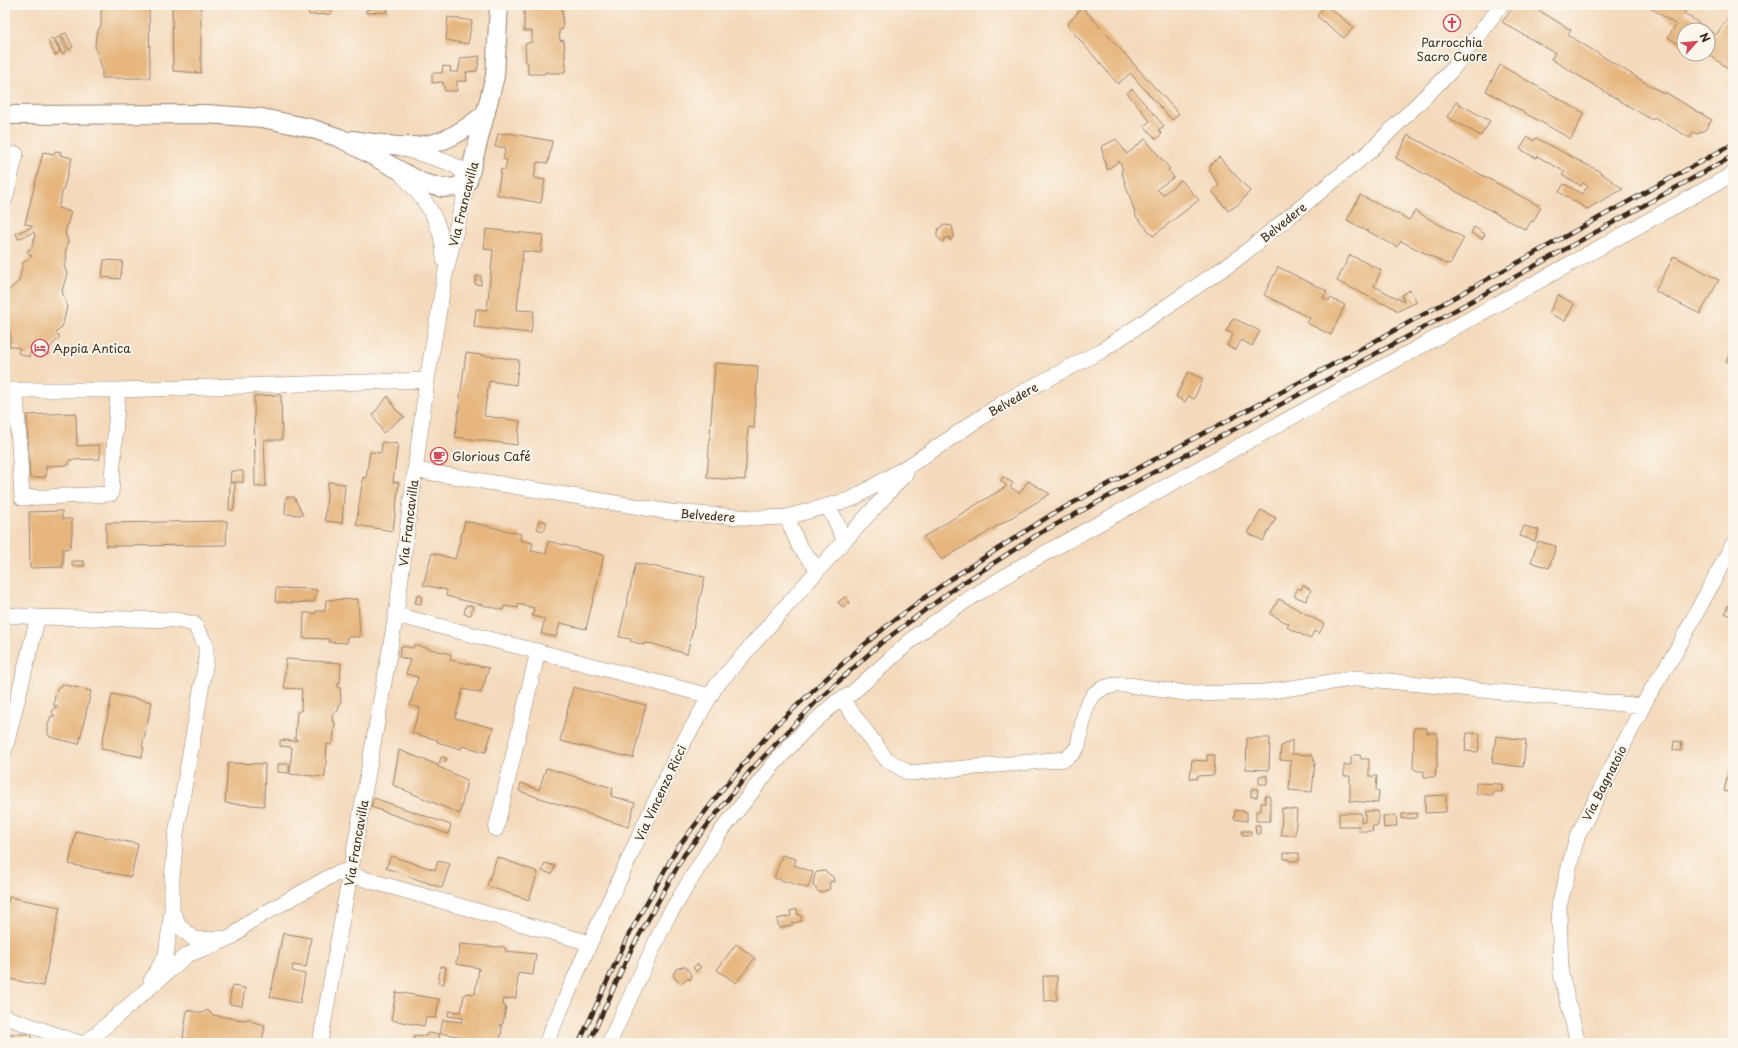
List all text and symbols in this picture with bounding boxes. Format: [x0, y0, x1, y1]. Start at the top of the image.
church icon: Parrocchia Sacro Cuore [1442, 13, 1462, 33]
north arrow [1676, 22, 1716, 62]
text: N [1696, 29, 1715, 45]
place label: Parrocchia Sacro Cuore [1417, 33, 1487, 65]
street label: Via Francavilla [444, 159, 482, 249]
street label: Belvedere [1256, 197, 1310, 246]
hotel icon: Appia Antica [30, 338, 50, 358]
place label: Appia Antica [53, 339, 131, 357]
street label: Belvedere [985, 377, 1042, 421]
cafe icon: Glorious Café [429, 446, 449, 466]
place label: Glorious Café [452, 447, 531, 465]
street label: Via Francavilla [394, 478, 422, 567]
street label: Belvedere [680, 504, 736, 526]
street label: Via Vincenzo Ricci [630, 742, 690, 844]
street label: Via Bagnatoio [1577, 742, 1631, 824]
street label: Via Francavilla [340, 798, 373, 888]

